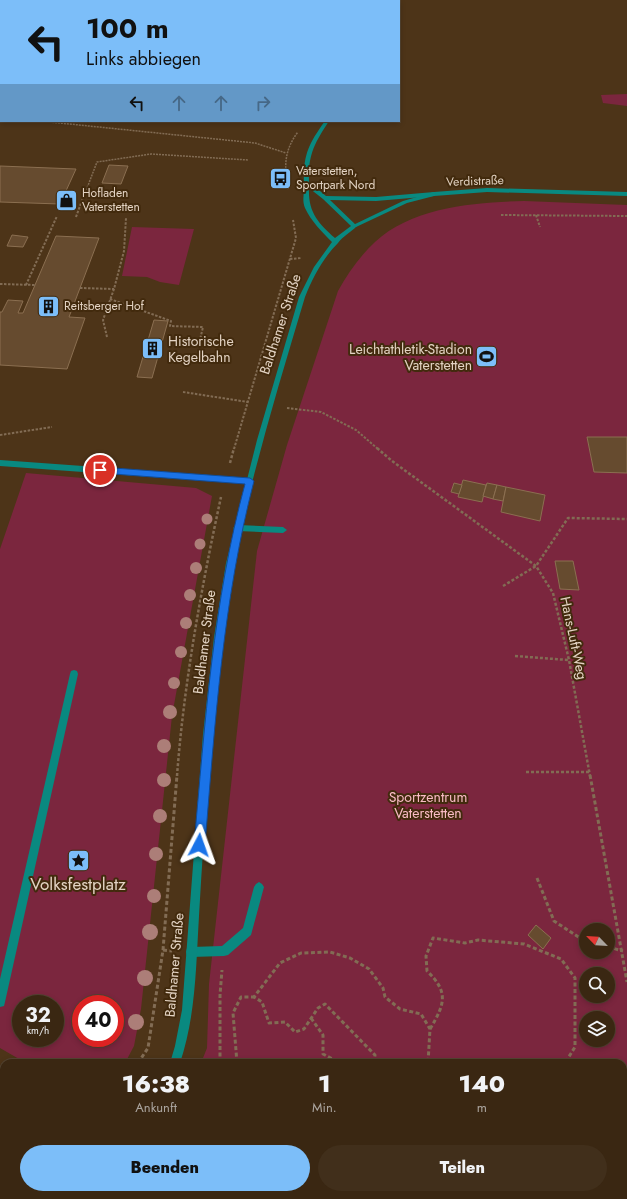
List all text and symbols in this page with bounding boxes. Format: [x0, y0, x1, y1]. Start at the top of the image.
text: 100 m [86, 8, 169, 49]
icon: left [20, 16, 72, 68]
text: Links abbiegen [86, 46, 201, 72]
icon: left [126, 92, 148, 114]
icon: ahead [168, 92, 190, 114]
icon: ahead [210, 92, 232, 114]
icon: right [252, 92, 274, 114]
place label: Vaterstetten, Sportpark Nord [296, 162, 375, 194]
bus stop icon: Vaterstetten, Sportpark Nord [268, 165, 294, 191]
street label: Verdistraße [446, 171, 504, 191]
place label: Hofladen Vaterstetten [82, 184, 140, 216]
shop icon: Hofladen Vaterstetten [54, 187, 80, 213]
street label: Baldhamer Straße [254, 271, 306, 377]
building icon: Reitsberger Hof [36, 293, 62, 319]
place label: Reitsberger Hof [64, 297, 145, 315]
place label: Historische Kegelbahn [168, 331, 234, 367]
building icon: Historische Kegelbahn [140, 336, 166, 362]
place label: Leichtathletik-Stadion Vaterstetten [349, 339, 472, 375]
sports icon: Leichtathletik-Stadion Vaterstetten [474, 344, 500, 370]
pin [83, 453, 117, 487]
icon: arrive [89, 459, 111, 481]
street label: Baldhamer Straße [188, 589, 220, 695]
street label: Hans-Luft-Weg [555, 595, 593, 681]
park label: Sportzentrum Vaterstetten [389, 787, 467, 823]
position arrow [178, 824, 220, 866]
place icon: Volksfestplatz [65, 847, 91, 873]
place label: Volksfestplatz [30, 872, 126, 896]
street label: Baldhamer Straße [159, 912, 189, 1018]
north arrow [579, 923, 615, 959]
map controls [579, 923, 615, 1047]
button: search [579, 967, 615, 1003]
speed limit sign: 40 [72, 995, 124, 1047]
text: 32 [25, 1001, 51, 1030]
button: layers [579, 1011, 615, 1047]
text: km/h [27, 1023, 49, 1038]
text: 16:38 [122, 1066, 190, 1101]
text: 1 [318, 1066, 331, 1101]
text: 140 [459, 1066, 505, 1101]
text: Ankunft [135, 1098, 177, 1117]
text: Min. [312, 1098, 337, 1117]
text: m [477, 1098, 487, 1117]
button: Beenden [20, 1145, 310, 1191]
button: Teilen [318, 1145, 607, 1191]

